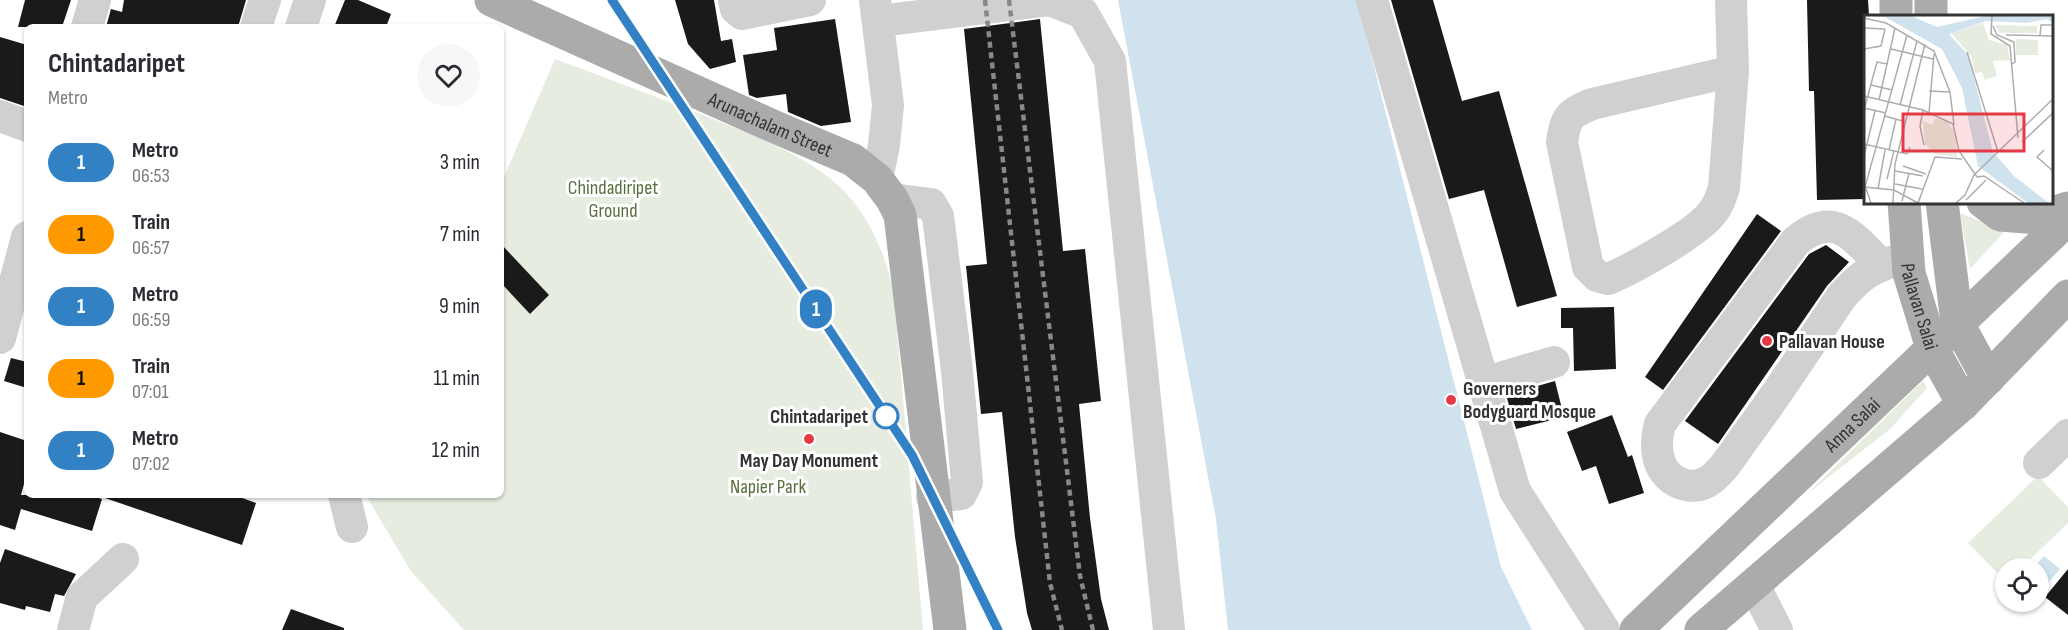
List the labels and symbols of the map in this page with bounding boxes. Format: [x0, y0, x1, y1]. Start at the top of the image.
inset map [1864, 15, 2053, 204]
street label: Arunachalam Street [703, 87, 836, 163]
park label: Chindadiripet Ground [568, 176, 658, 223]
street label: Pallavan Salai [1895, 262, 1943, 353]
line badge: 1 [796, 290, 836, 328]
place label: Pallavan House [1779, 330, 1885, 354]
marker: Pallavan House [1760, 334, 1774, 348]
place label: Governers Bodyguard Mosque [1463, 377, 1596, 424]
marker: Governers Bodyguard Mosque [1444, 393, 1458, 407]
street label: Anna Salai [1819, 393, 1886, 458]
marker: Chintadaripet [873, 403, 899, 429]
place label: Chintadaripet [770, 405, 868, 429]
marker: May Day Monument [802, 432, 816, 446]
place label: May Day Monument [740, 449, 879, 473]
park label: Napier Park [730, 475, 806, 499]

